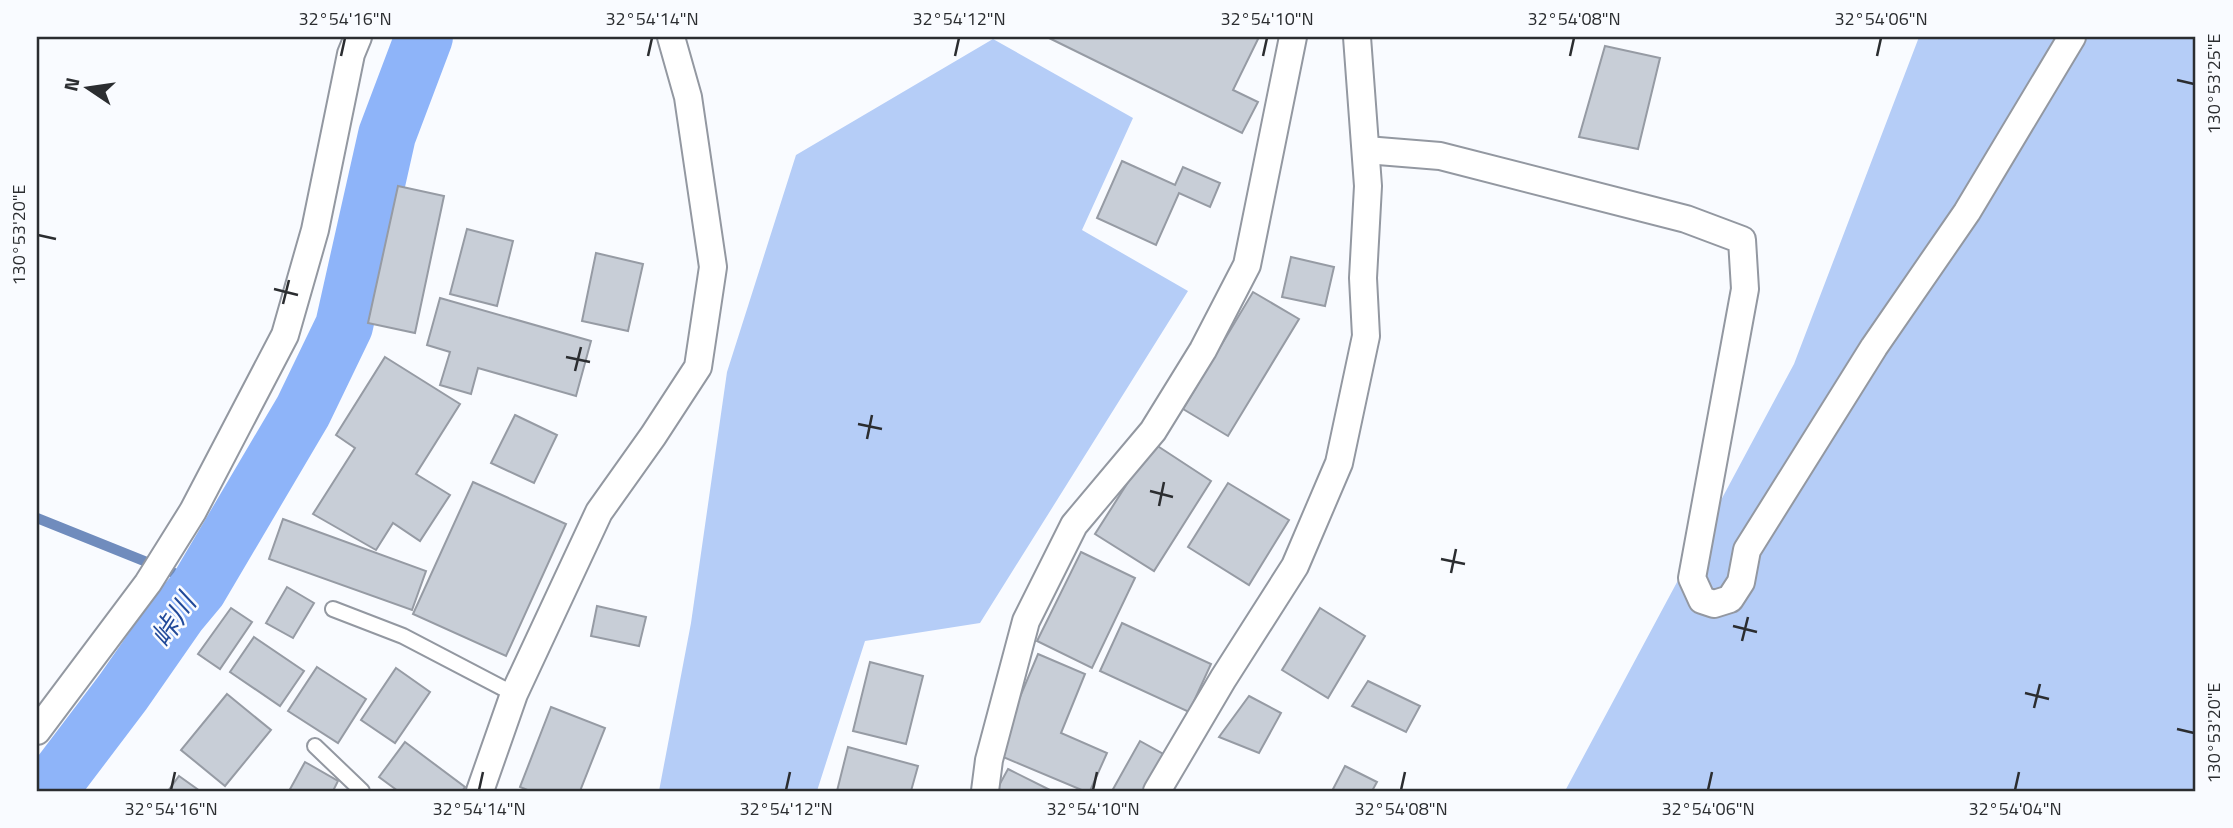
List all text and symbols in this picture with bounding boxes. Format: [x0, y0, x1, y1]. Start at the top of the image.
text: 32°54'16"N [298, 5, 392, 32]
text: 32°54'14"N [605, 5, 699, 32]
text: 32°54'12"N [912, 5, 1006, 32]
text: 32°54'10"N [1220, 5, 1314, 32]
text: 32°54'08"N [1527, 5, 1621, 32]
text: 32°54'06"N [1834, 5, 1928, 32]
text: 130°53'25"E [2200, 33, 2227, 135]
north arrow [52, 52, 122, 122]
text: N [55, 74, 87, 94]
text: 130°53'20"E [5, 184, 32, 286]
water label: 峠川 [139, 582, 207, 655]
text: 130°53'20"E [2200, 682, 2227, 784]
text: 32°54'16"N [124, 795, 218, 822]
text: 32°54'14"N [432, 795, 526, 822]
text: 32°54'12"N [739, 795, 833, 822]
text: 32°54'10"N [1046, 795, 1140, 822]
text: 32°54'08"N [1354, 795, 1448, 822]
text: 32°54'06"N [1661, 795, 1755, 822]
text: 32°54'04"N [1968, 795, 2062, 822]

